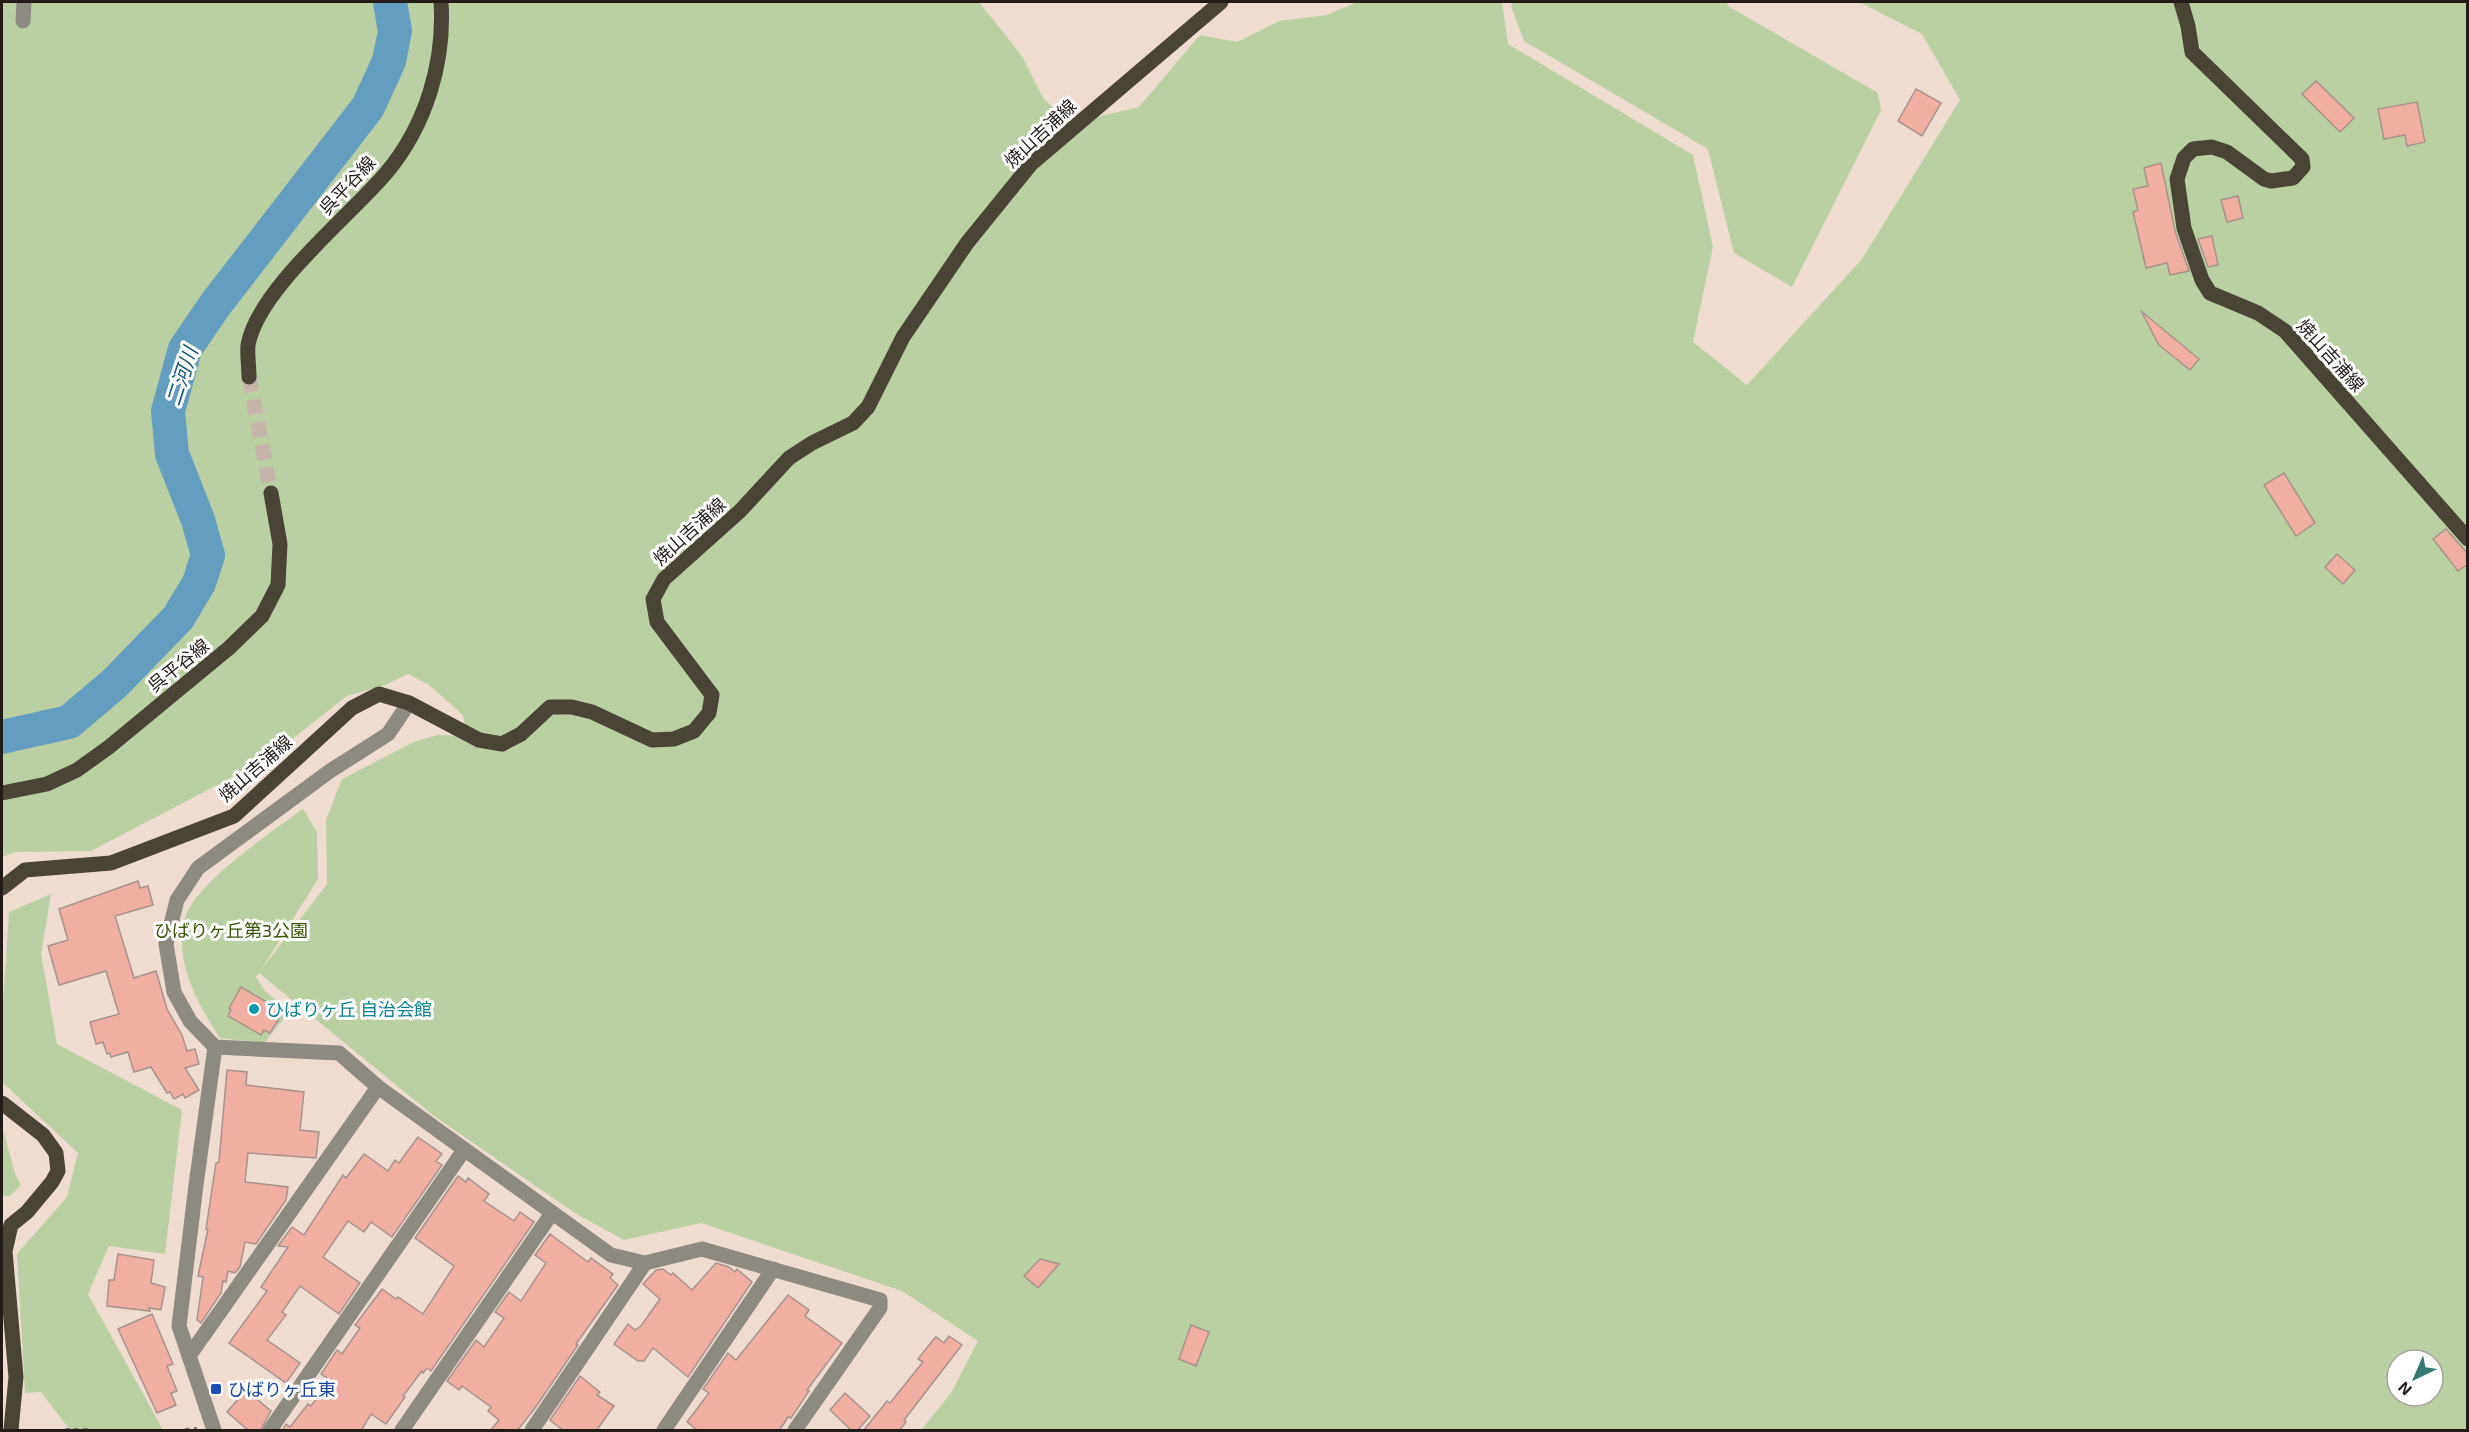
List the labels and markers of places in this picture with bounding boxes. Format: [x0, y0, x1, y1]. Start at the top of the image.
place label: ひばりヶ丘 自治会館 [266, 998, 432, 1020]
marker: ひばりヶ丘 自治会館 [247, 1002, 261, 1016]
place label: ひばりヶ丘東 [228, 1378, 336, 1400]
marker: ひばりヶ丘東 [209, 1382, 223, 1396]

